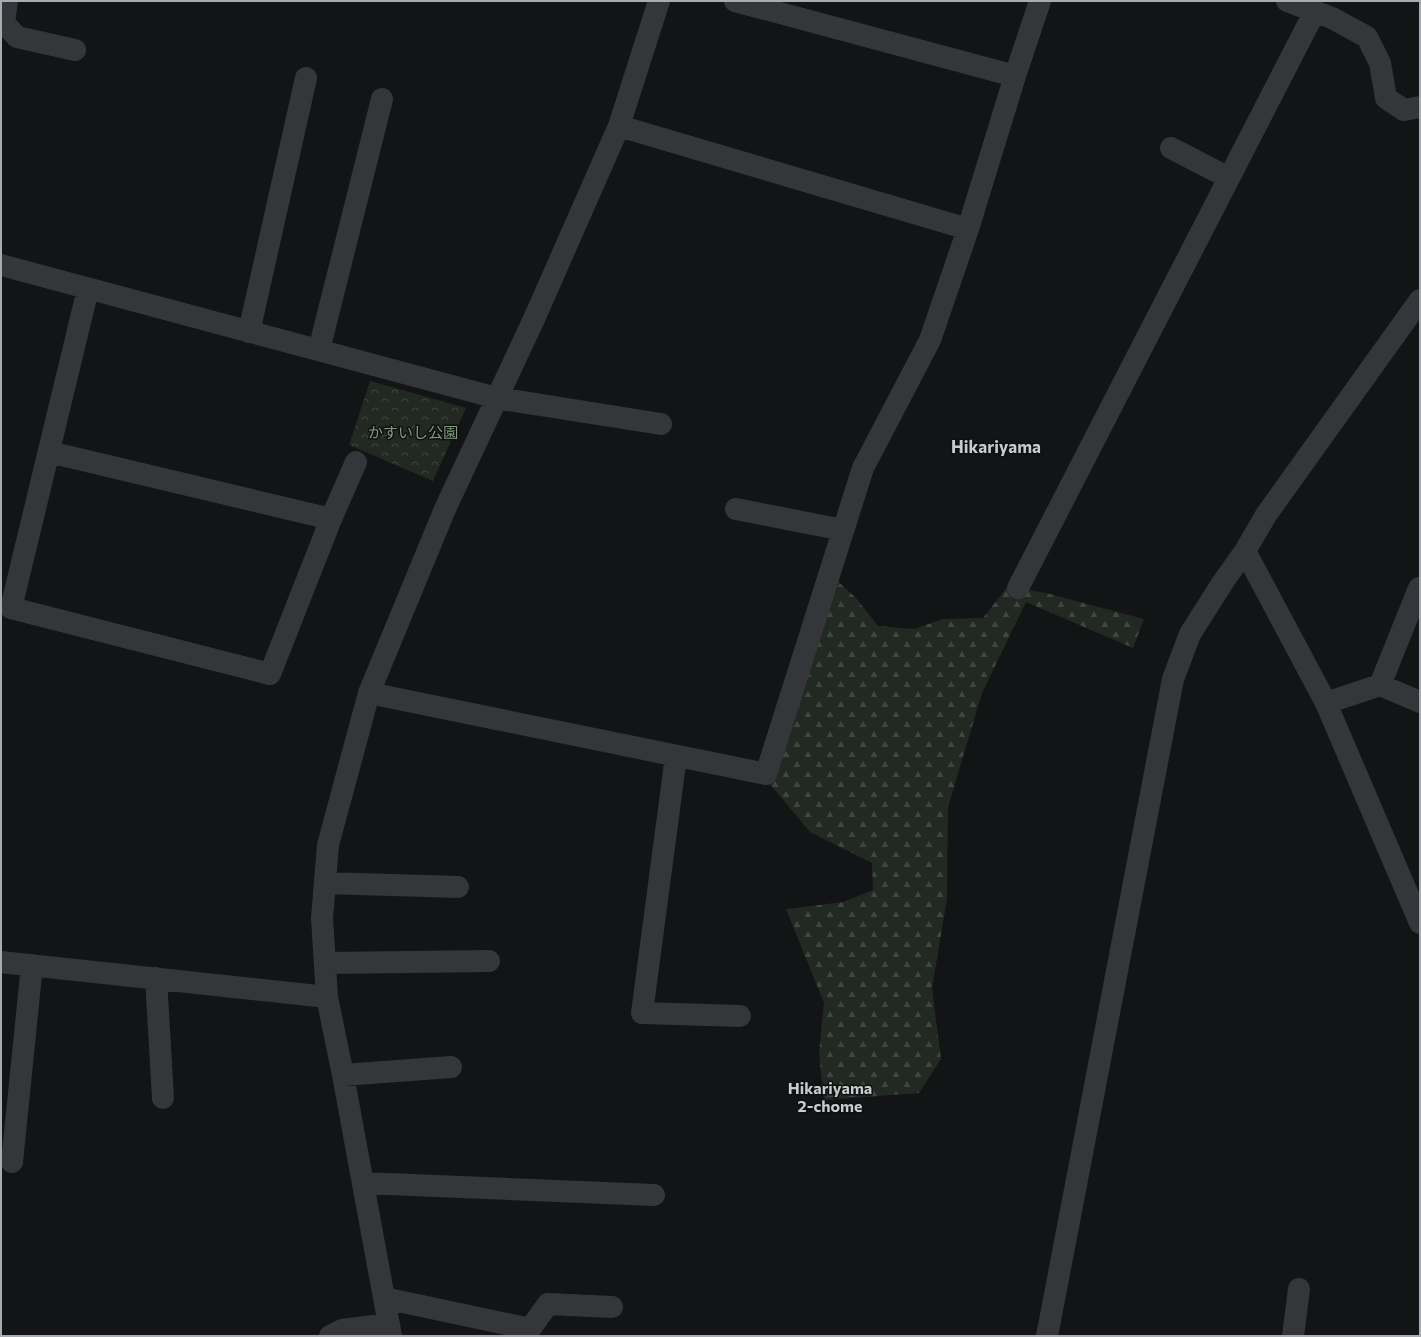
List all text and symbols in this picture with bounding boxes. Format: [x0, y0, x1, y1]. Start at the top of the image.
park label: かすいし公園 [368, 423, 458, 441]
district label: Hikariyama [951, 436, 1041, 457]
district label: Hikariyama 2-chome [788, 1078, 872, 1115]

